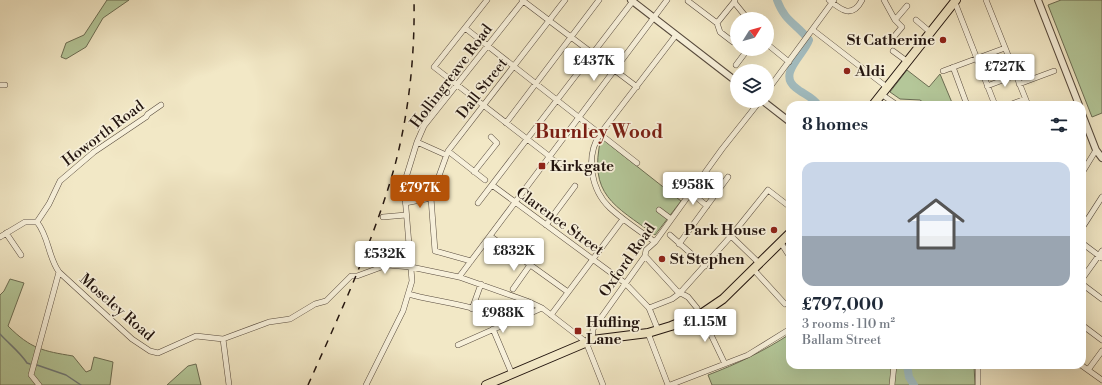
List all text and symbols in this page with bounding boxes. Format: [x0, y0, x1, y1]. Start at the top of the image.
north arrow [730, 12, 774, 56]
map controls [730, 12, 774, 108]
street label: Hollingreave Road [406, 20, 497, 132]
place label: St Catherine [847, 31, 935, 50]
marker: St Catherine [938, 35, 948, 45]
pin: £437K [566, 48, 622, 82]
text: £437K [573, 53, 615, 69]
street label: Dall Street [453, 54, 512, 123]
pin: £727K [977, 54, 1033, 88]
text: £727K [985, 59, 1025, 75]
place label: Aldi [854, 62, 885, 81]
button: layers [730, 64, 774, 108]
marker: Aldi [842, 66, 852, 76]
street label: Howorth Road [58, 96, 149, 170]
text: 8 homes [802, 114, 868, 136]
icon: filters [1048, 114, 1070, 136]
district label: Burnley Wood [535, 120, 663, 144]
place label: Kirkgate [550, 157, 614, 176]
marker: Kirkgate [537, 161, 547, 171]
pin: £958K [665, 172, 721, 206]
pin: £797K [392, 175, 448, 209]
text: £958K [672, 177, 714, 193]
text: £797K [399, 180, 441, 196]
street label: Clarence Street [512, 183, 608, 260]
icon: home [900, 188, 972, 260]
street label: Oxford Road [595, 219, 660, 301]
place label: Park House [684, 221, 766, 240]
marker: Park House [769, 225, 779, 235]
pin: £832K [486, 238, 542, 272]
pin: £532K [357, 241, 413, 275]
text: £832K [493, 243, 535, 259]
text: £532K [364, 246, 406, 262]
place label: St Stephen [670, 250, 745, 269]
marker: St Stephen [657, 254, 667, 264]
street label: Moseley Road [75, 270, 158, 345]
text: £797,000 [802, 294, 884, 316]
pin: £988K [475, 300, 531, 334]
text: £988K [482, 305, 524, 321]
pin: £1.15M [672, 309, 738, 343]
place label: Hufling Lane [586, 313, 640, 349]
text: £1.15M [683, 314, 727, 330]
text: 3 rooms · 110 m² [802, 316, 895, 332]
marker: Hufling Lane [573, 326, 583, 336]
text: Ballam Street [802, 332, 881, 348]

